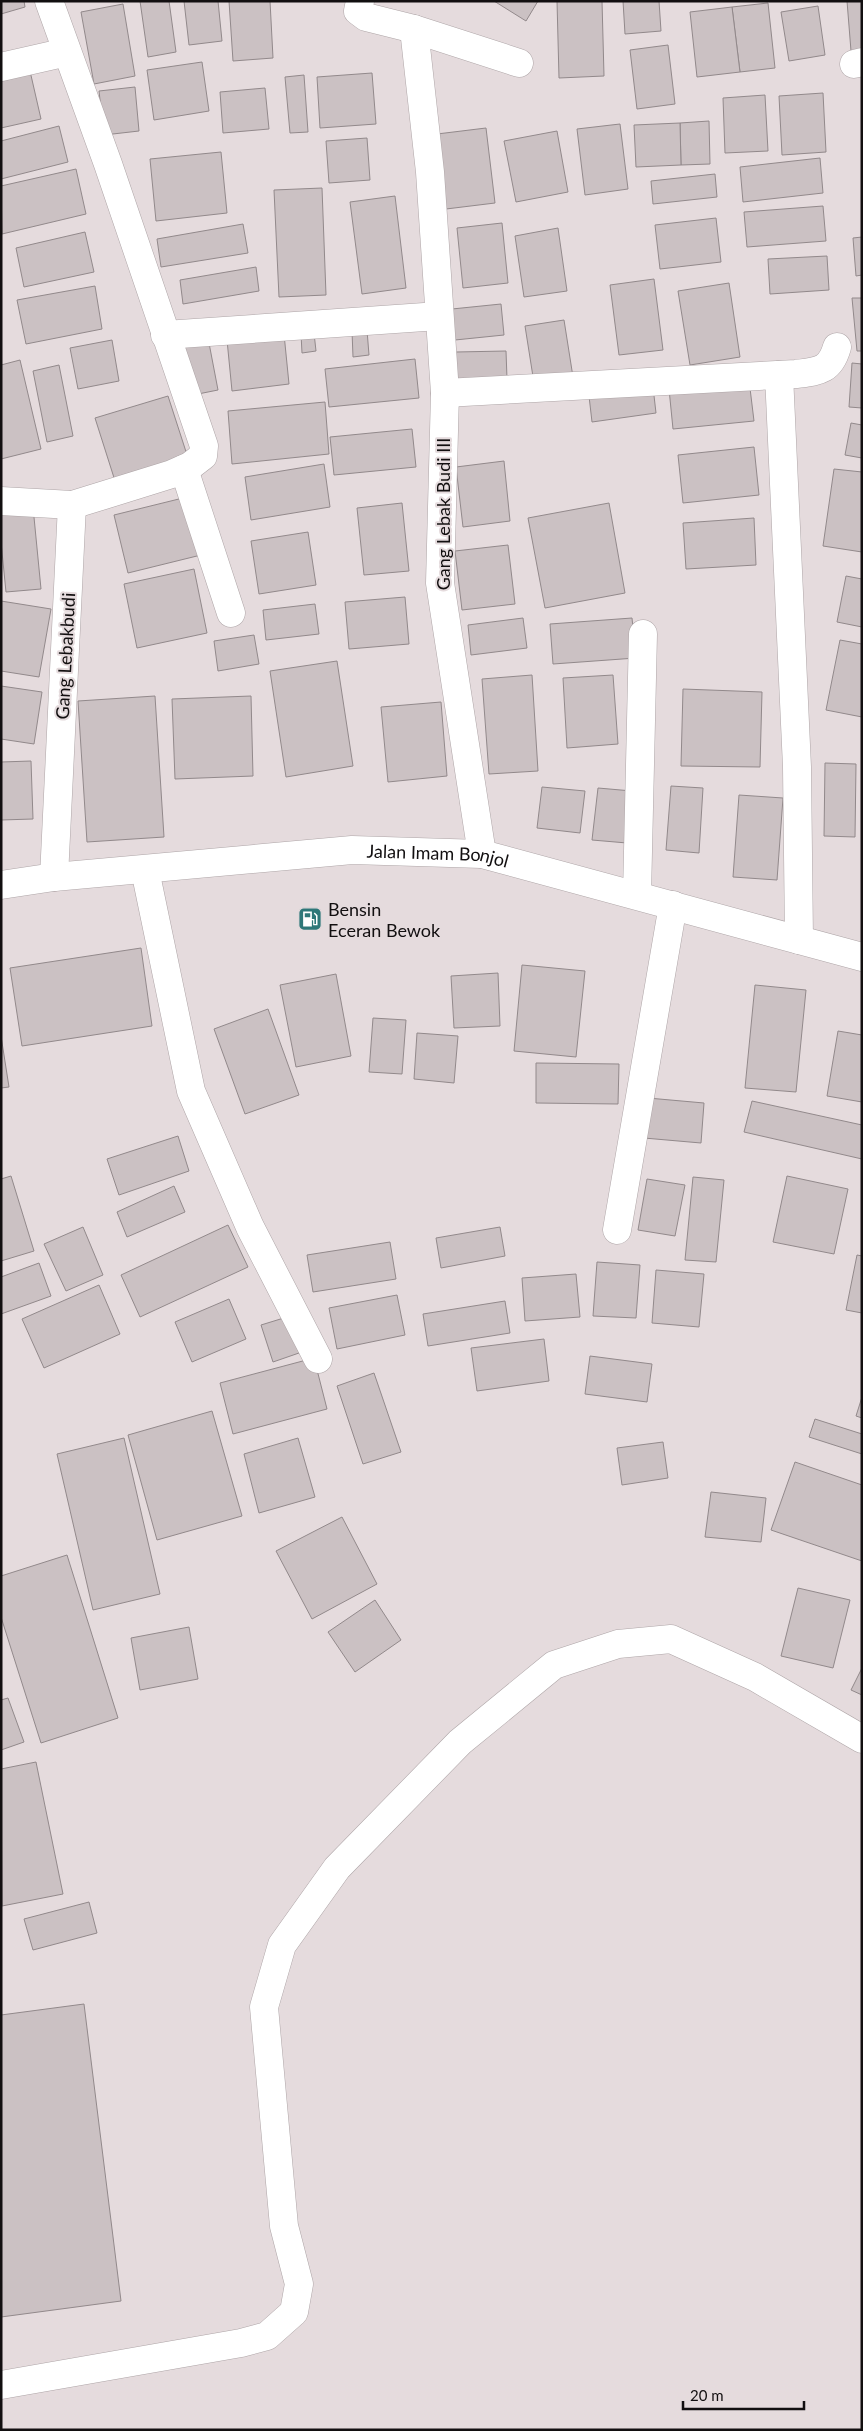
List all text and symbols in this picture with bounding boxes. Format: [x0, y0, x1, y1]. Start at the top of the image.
street label: Gang Lebak Budi III [432, 438, 454, 590]
street label: Gang Lebakbudi [51, 592, 79, 720]
street label: Jalan Imam Bonjol [366, 839, 511, 872]
place label: Bensin Eceran Bewok [328, 898, 441, 941]
fuel station icon: Bensin Eceran Bewok [297, 906, 323, 932]
scale bar [683, 2378, 804, 2410]
text: 20 m [690, 2386, 724, 2404]

